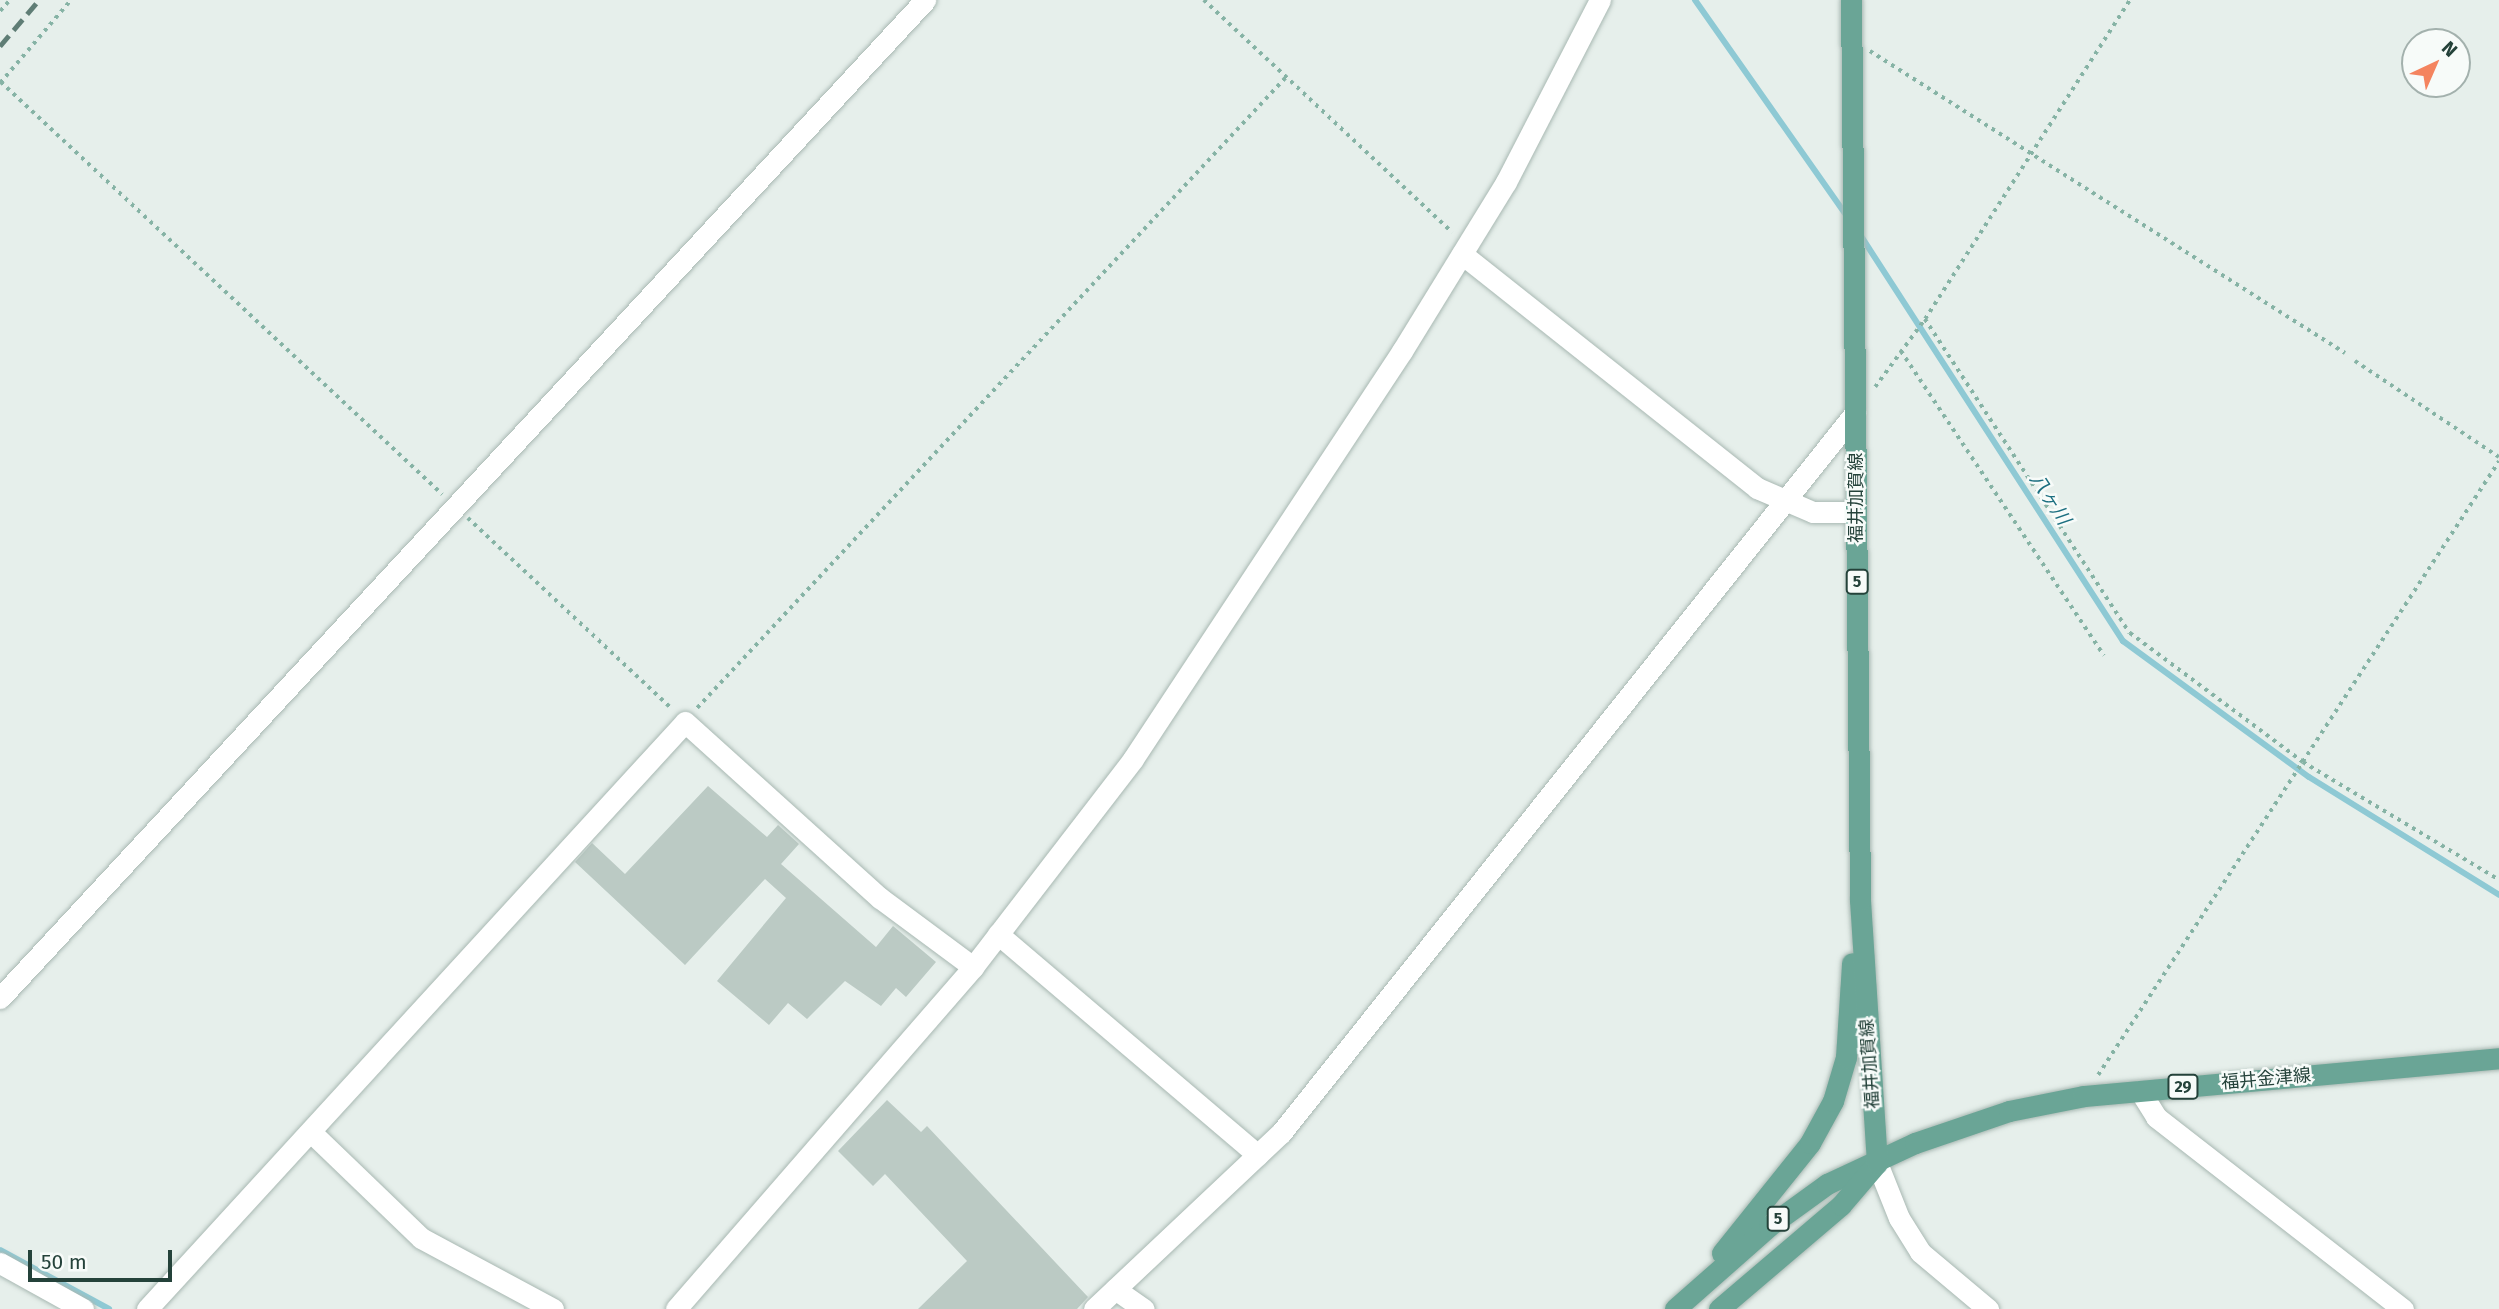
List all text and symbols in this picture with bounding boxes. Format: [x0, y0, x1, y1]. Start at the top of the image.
north arrow [2401, 28, 2471, 98]
text: N [2437, 36, 2462, 62]
street label: 福井加賀線 [1845, 453, 1867, 543]
water label: 八ヶ川 [2025, 469, 2075, 529]
road number: 5 [1845, 569, 1869, 594]
street label: 福井加賀線 [1856, 1018, 1884, 1110]
street label: 福井金津線 [2220, 1064, 2312, 1094]
road number: 29 [2167, 1074, 2199, 1100]
road number: 5 [1766, 1206, 1790, 1232]
scale bar [32, 1236, 175, 1280]
text: 50 m [41, 1249, 87, 1275]

